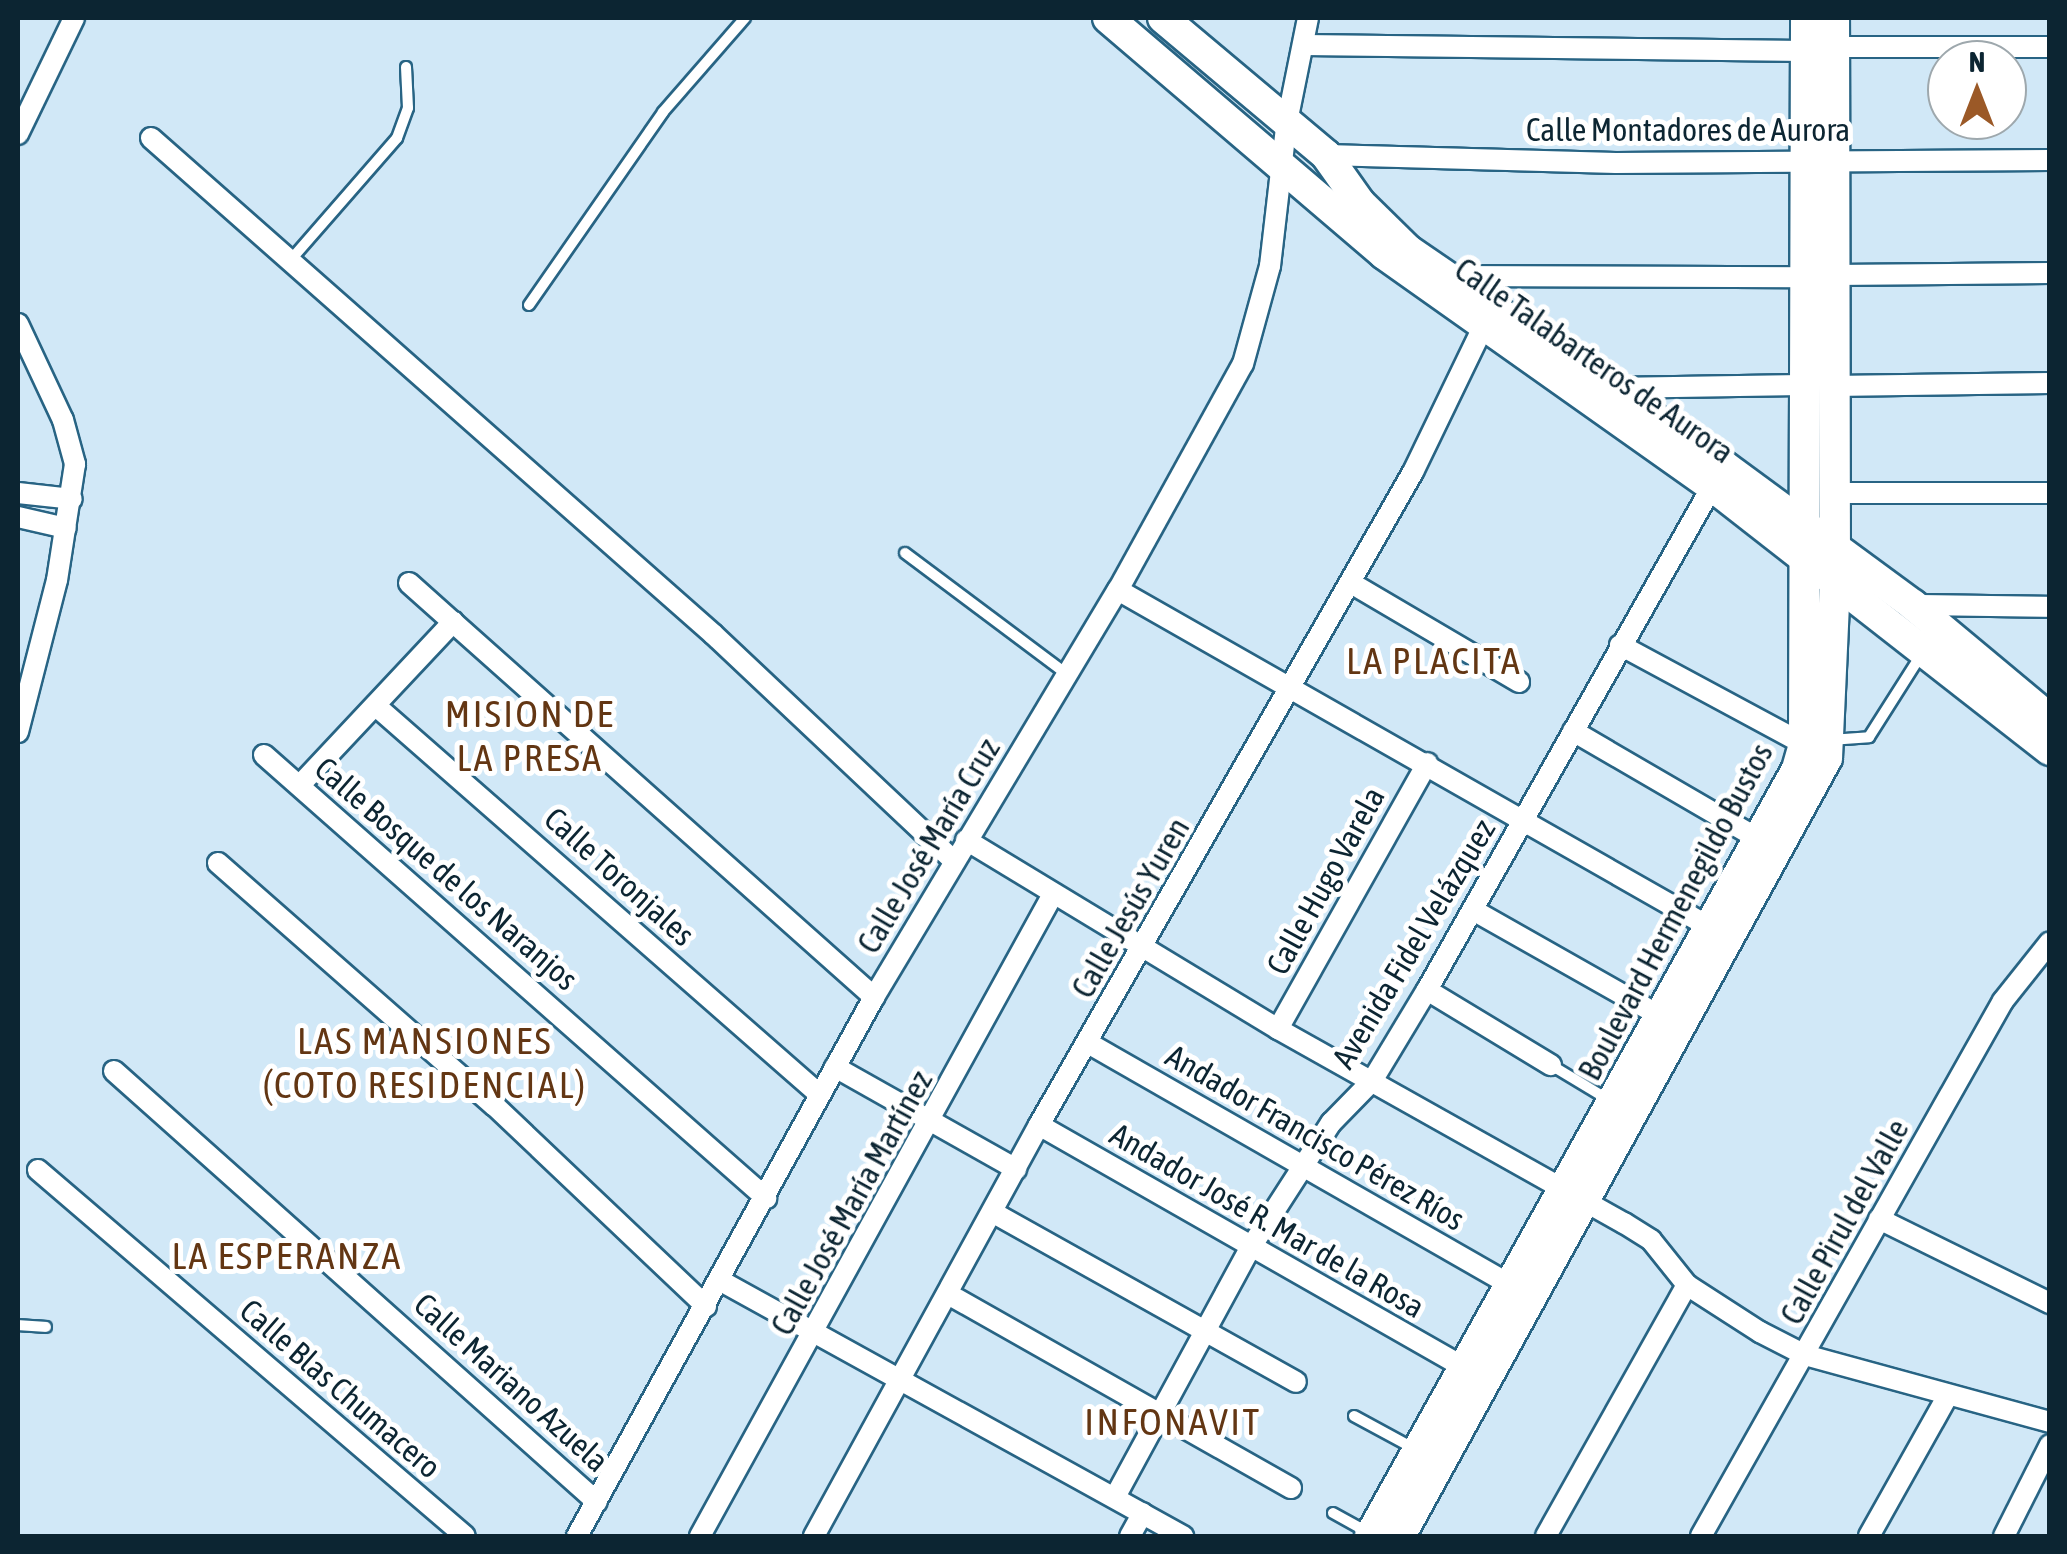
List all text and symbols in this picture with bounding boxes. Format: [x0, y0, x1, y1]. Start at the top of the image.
north arrow [1927, 40, 2027, 140]
text: N [1969, 46, 1985, 78]
street label: Calle Montadores de Aurora [1526, 111, 1850, 149]
street label: Calle Talabarteros de Aurora [1447, 250, 1741, 472]
district label: LA PLACITA [1346, 638, 1522, 684]
district label: MISION DE LA PRESA [445, 691, 615, 781]
street label: Calle José María Cruz [850, 732, 1008, 960]
street label: Boulevard Hermenegildo Bustos [1571, 737, 1781, 1087]
street label: Calle Bosque de los Naranjos [307, 749, 585, 999]
street label: Calle Hugo Varela [1259, 781, 1393, 981]
street label: Calle Toronjales [536, 800, 702, 954]
street label: Calle Jesús Yuren [1064, 811, 1198, 1005]
street label: Avenida Fidel Velázquez [1324, 813, 1504, 1075]
district label: LAS MANSIONES (COTO RESIDENCIAL) [262, 1018, 588, 1108]
street label: Andador Francisco Pérez Ríos [1159, 1037, 1471, 1239]
street label: Calle José María Martínez [763, 1064, 941, 1342]
street label: Calle Pirul del Valle [1773, 1113, 1917, 1331]
street label: Andador José R. Mar de la Rosa [1103, 1115, 1431, 1327]
district label: LA ESPERANZA [171, 1233, 403, 1279]
street label: Calle Mariano Azuela [406, 1286, 616, 1480]
street label: Calle Blas Chumacero [232, 1291, 448, 1487]
district label: INFONAVIT [1084, 1399, 1262, 1445]

